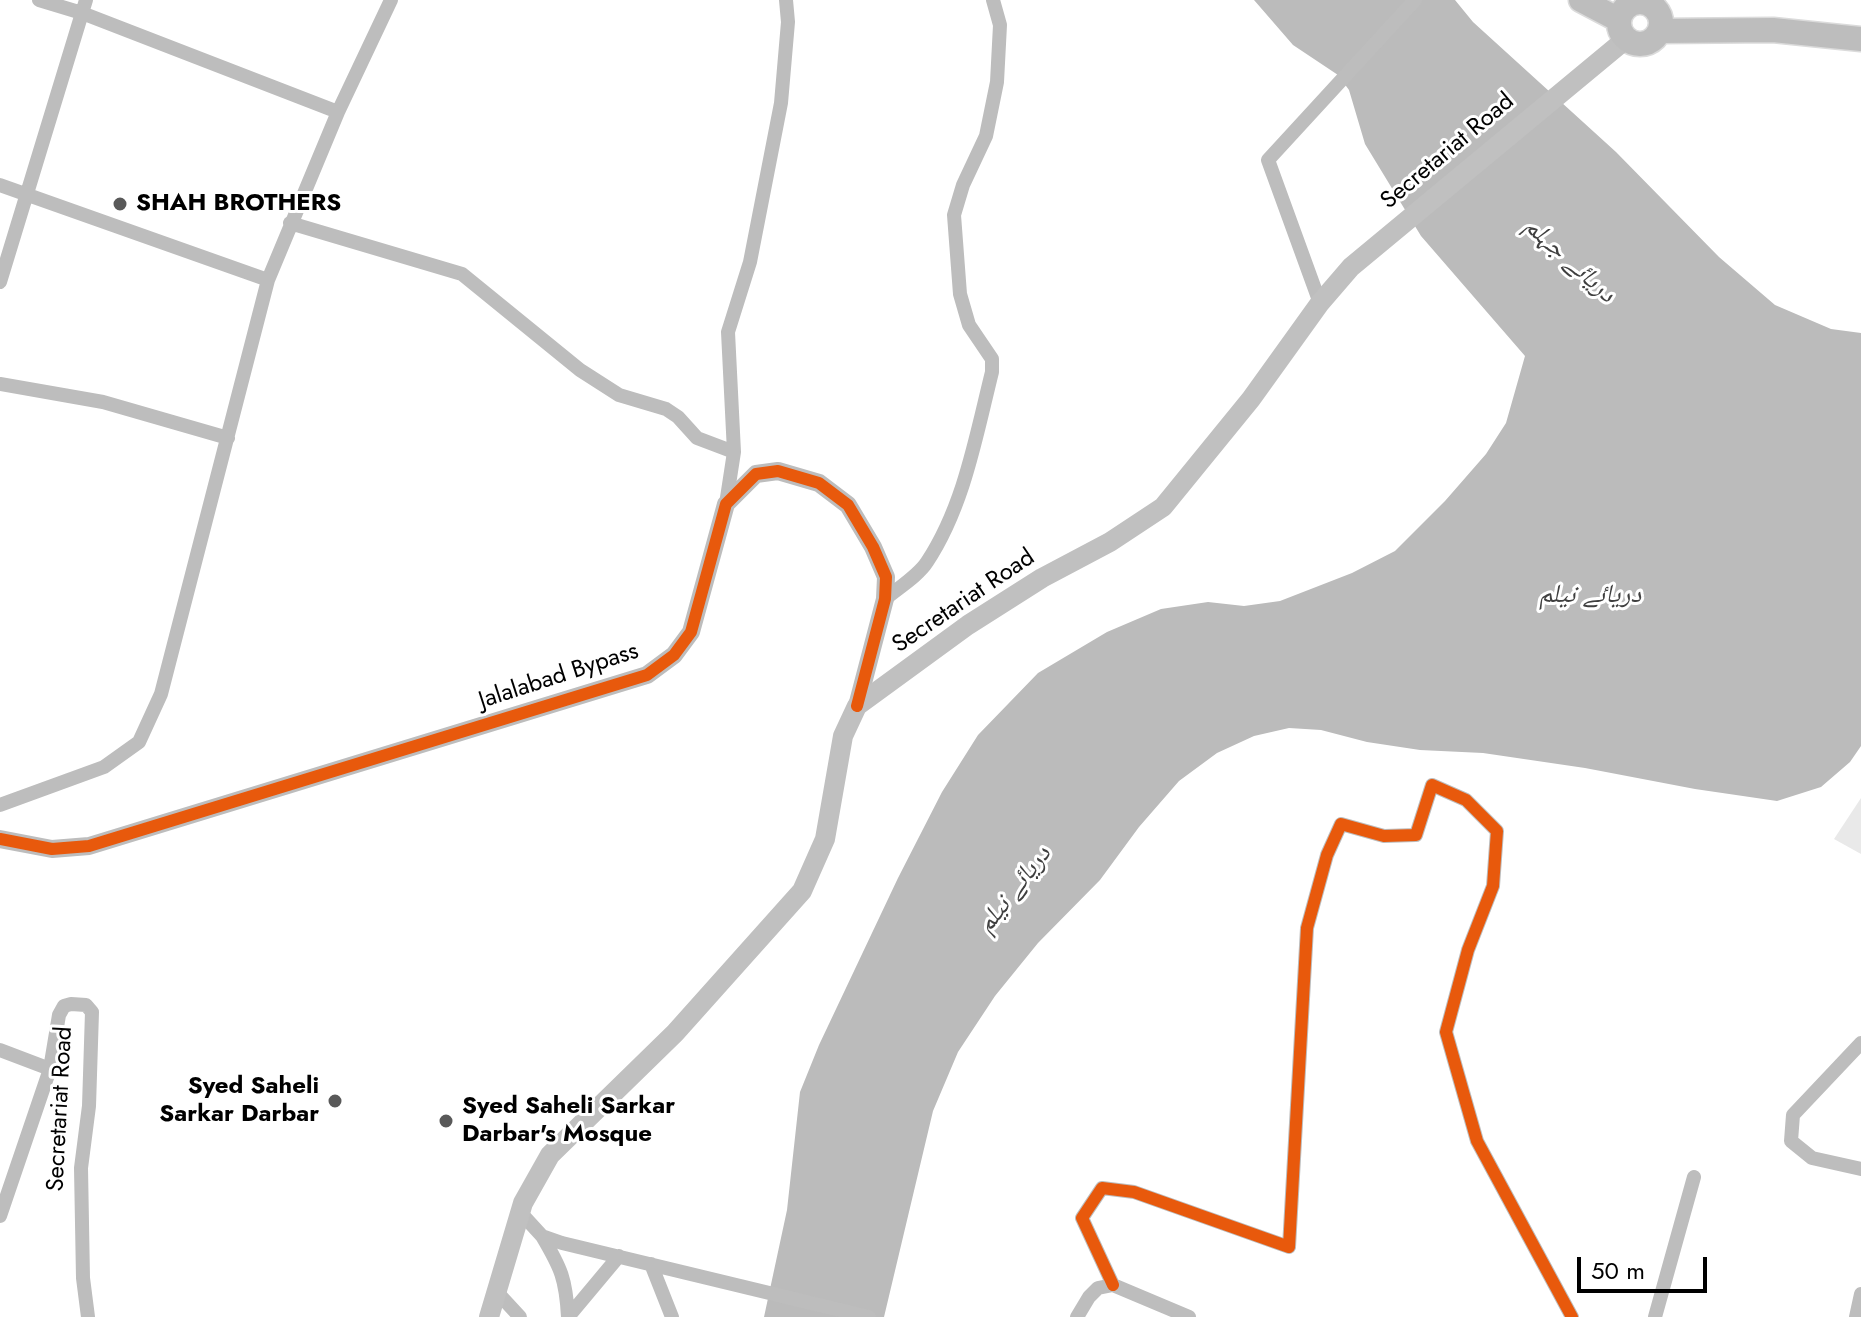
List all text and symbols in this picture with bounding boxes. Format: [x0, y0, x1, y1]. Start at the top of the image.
street label: Secretariat Road [1375, 88, 1521, 216]
place label: SHAH BROTHERS [136, 190, 341, 218]
marker: SHAH BROTHERS [111, 195, 129, 213]
water label: دریائے جہلم [1517, 212, 1621, 310]
street label: Secretariat Road [887, 544, 1041, 660]
water label: دریائے نیلم [1539, 580, 1641, 612]
street label: Jalalabad Bypass [476, 638, 642, 716]
water label: دریائے نیلم [971, 840, 1059, 940]
street label: Secretariat Road [42, 1026, 80, 1192]
place label: Syed Saheli Sarkar Darbar [159, 1073, 319, 1129]
marker: Syed Saheli Sarkar Darbar [326, 1092, 344, 1110]
place label: Syed Saheli Sarkar Darbar's Mosque [462, 1093, 675, 1149]
marker: Syed Saheli Sarkar Darbar's Mosque [437, 1112, 455, 1130]
scale bar [1581, 1241, 1711, 1291]
text: 50 m [1591, 1253, 1645, 1288]

